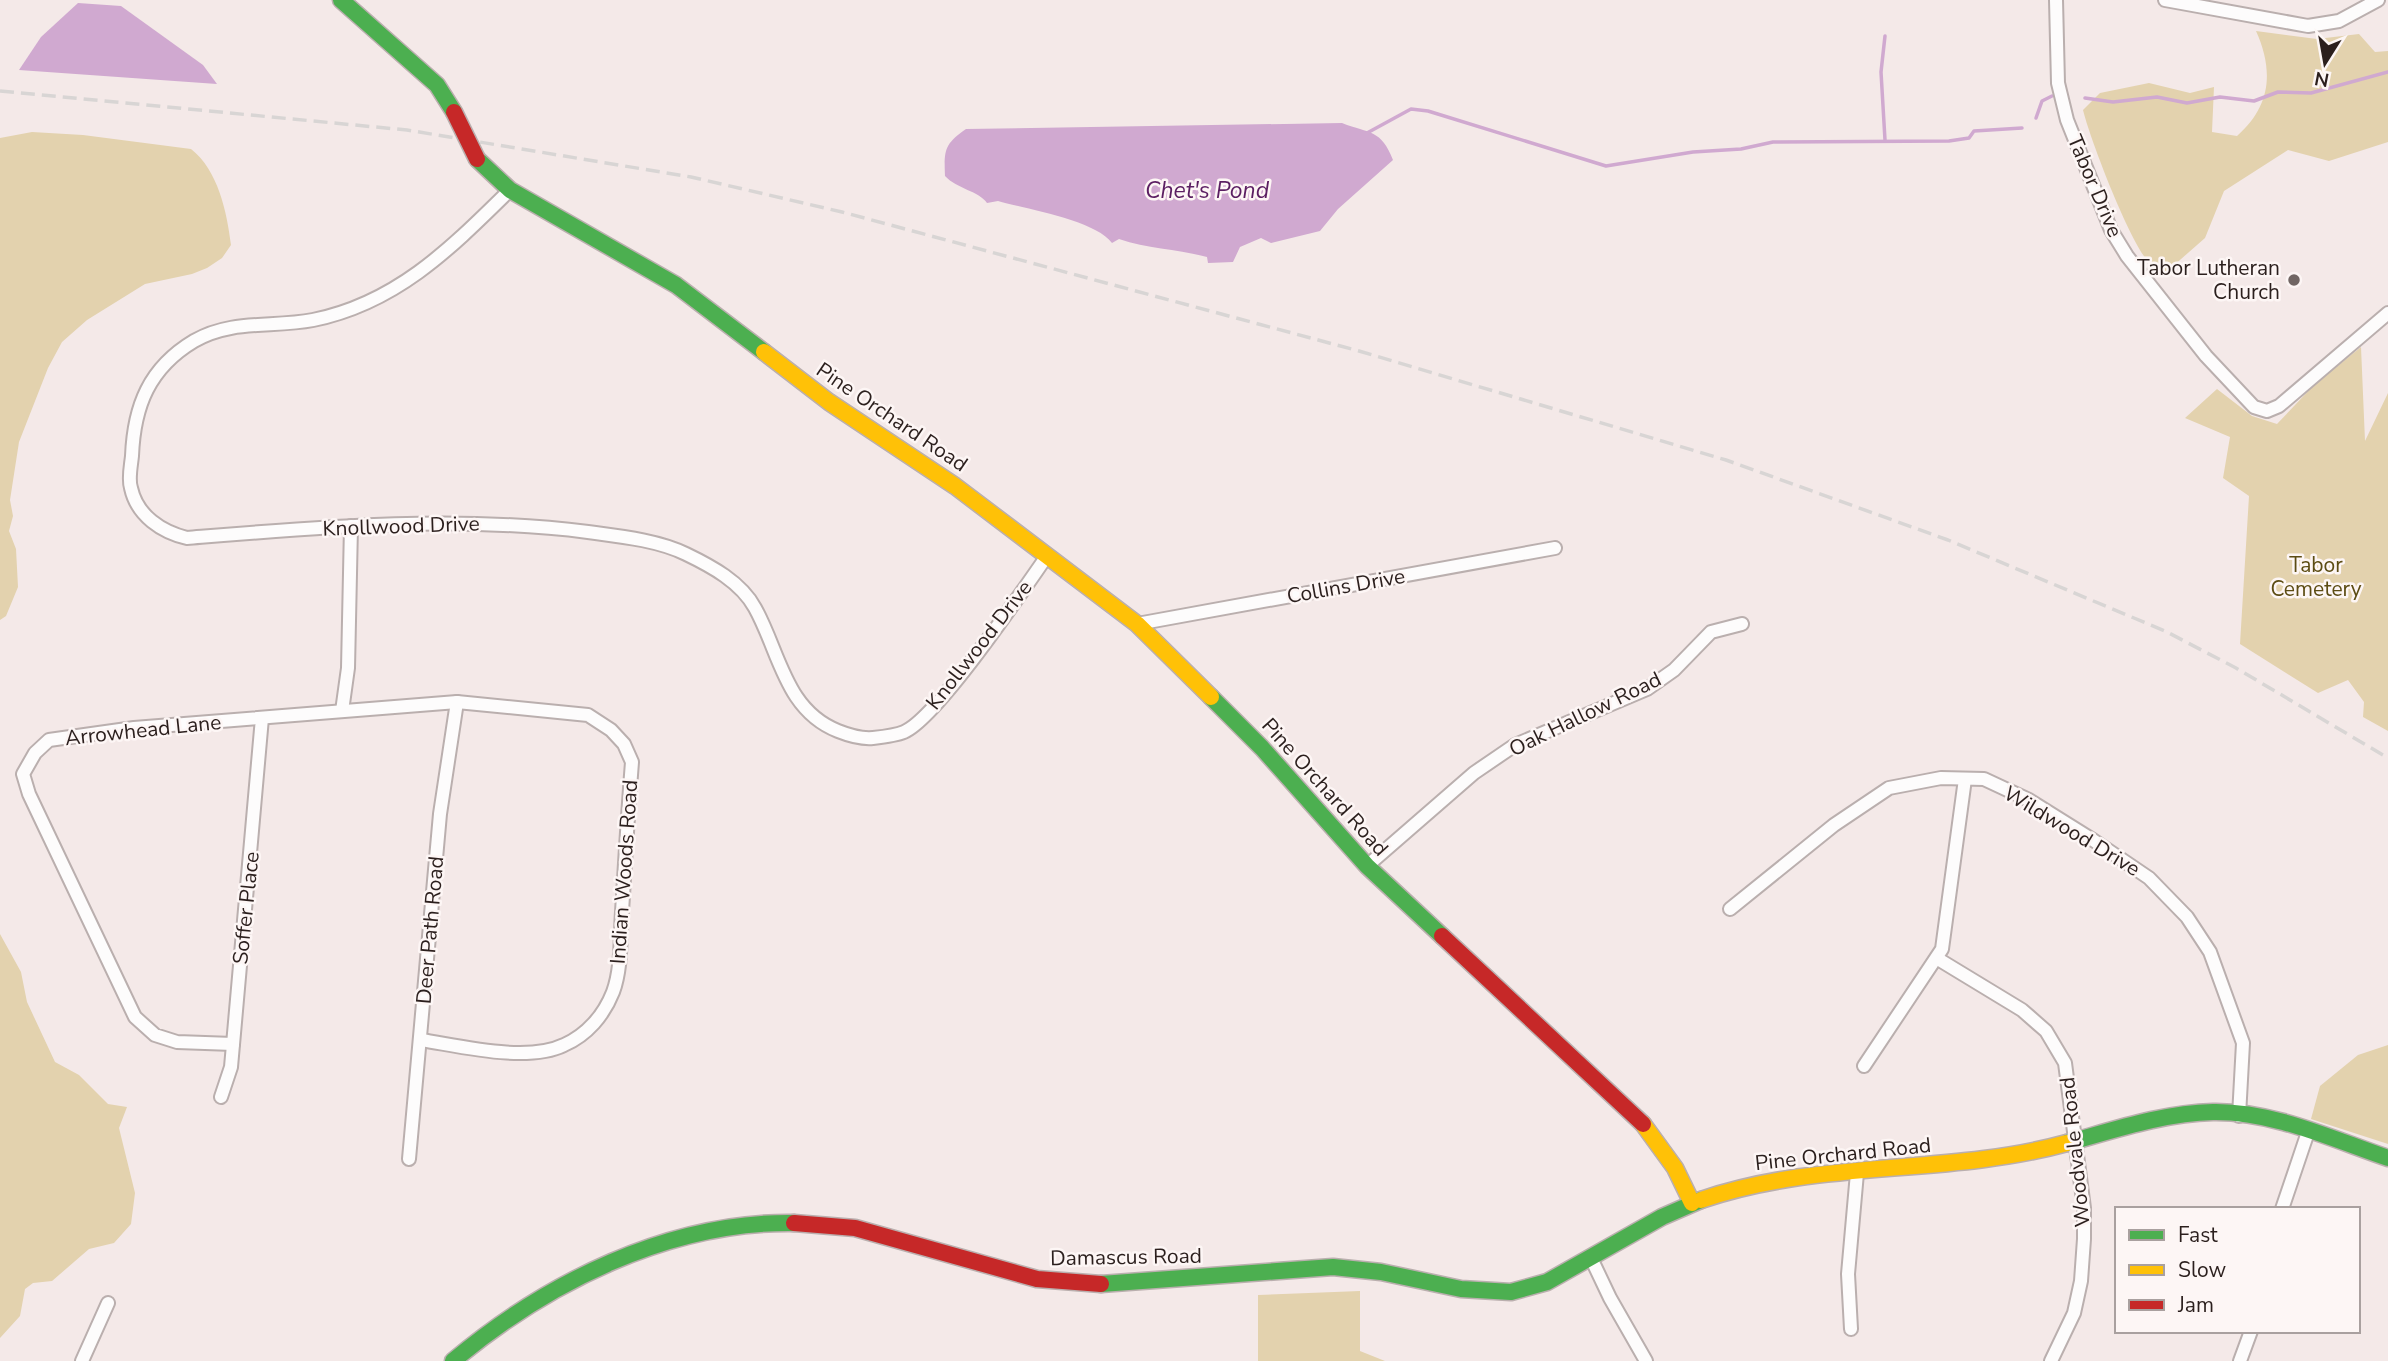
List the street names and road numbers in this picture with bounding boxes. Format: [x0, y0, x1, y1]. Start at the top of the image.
street label: Tabor Drive [2061, 130, 2129, 242]
street label: Pine Orchard Road [811, 356, 973, 478]
street label: Knollwood Drive [322, 509, 480, 543]
street label: Collins Drive [1285, 562, 1407, 610]
street label: Knollwood Drive [920, 574, 1038, 716]
street label: Oak Hallow Road [1504, 665, 1666, 763]
street label: Arrowhead Lane [64, 708, 222, 752]
street label: Pine Orchard Road [1255, 712, 1395, 862]
street label: Indian Woods Road [604, 779, 644, 965]
street label: Wildwood Drive [1999, 779, 2145, 883]
street label: Soffer Place [226, 850, 266, 966]
street label: Deer Path Road [410, 855, 450, 1005]
street label: Woodvale Road [2053, 1076, 2097, 1228]
street label: Pine Orchard Road [1754, 1131, 1932, 1177]
street label: Damascus Road [1050, 1242, 1202, 1272]

